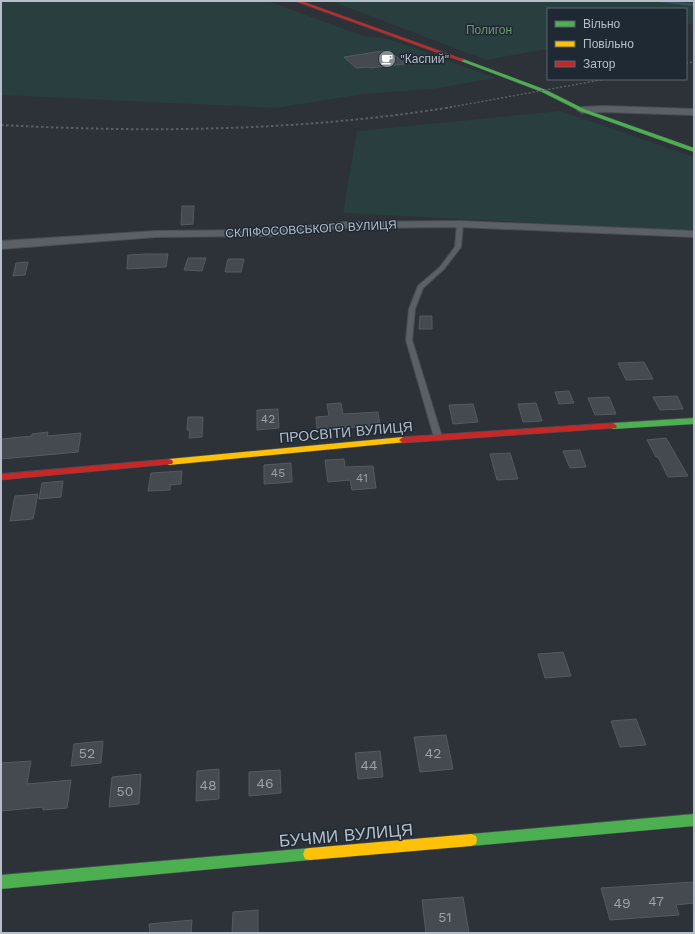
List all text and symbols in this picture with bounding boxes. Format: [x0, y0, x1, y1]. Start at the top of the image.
legend [547, 8, 687, 80]
text: Вільно [583, 17, 621, 31]
park label: Полигон [466, 23, 512, 37]
text: Повільно [583, 37, 634, 51]
cafe icon: "Каспий" [377, 49, 397, 69]
place label: "Каспий" [400, 52, 449, 66]
text: Затор [583, 57, 616, 71]
street label: СКЛІФОСОВСЬКОГО ВУЛИЦЯ [225, 218, 397, 240]
house number: 42 [261, 412, 275, 426]
street label: ПРОСВІТИ ВУЛИЦЯ [279, 418, 413, 446]
house number: 45 [271, 466, 285, 480]
house number: 41 [356, 471, 368, 485]
house number: 52 [79, 745, 95, 761]
house number: 42 [425, 745, 441, 761]
house number: 44 [360, 757, 378, 773]
house number: 46 [256, 775, 274, 791]
house number: 48 [199, 777, 217, 793]
house number: 50 [117, 783, 133, 799]
street label: БУЧМИ ВУЛИЦЯ [278, 819, 414, 851]
house number: 47 [648, 893, 664, 909]
house number: 49 [613, 895, 631, 911]
house number: 51 [438, 909, 452, 925]

